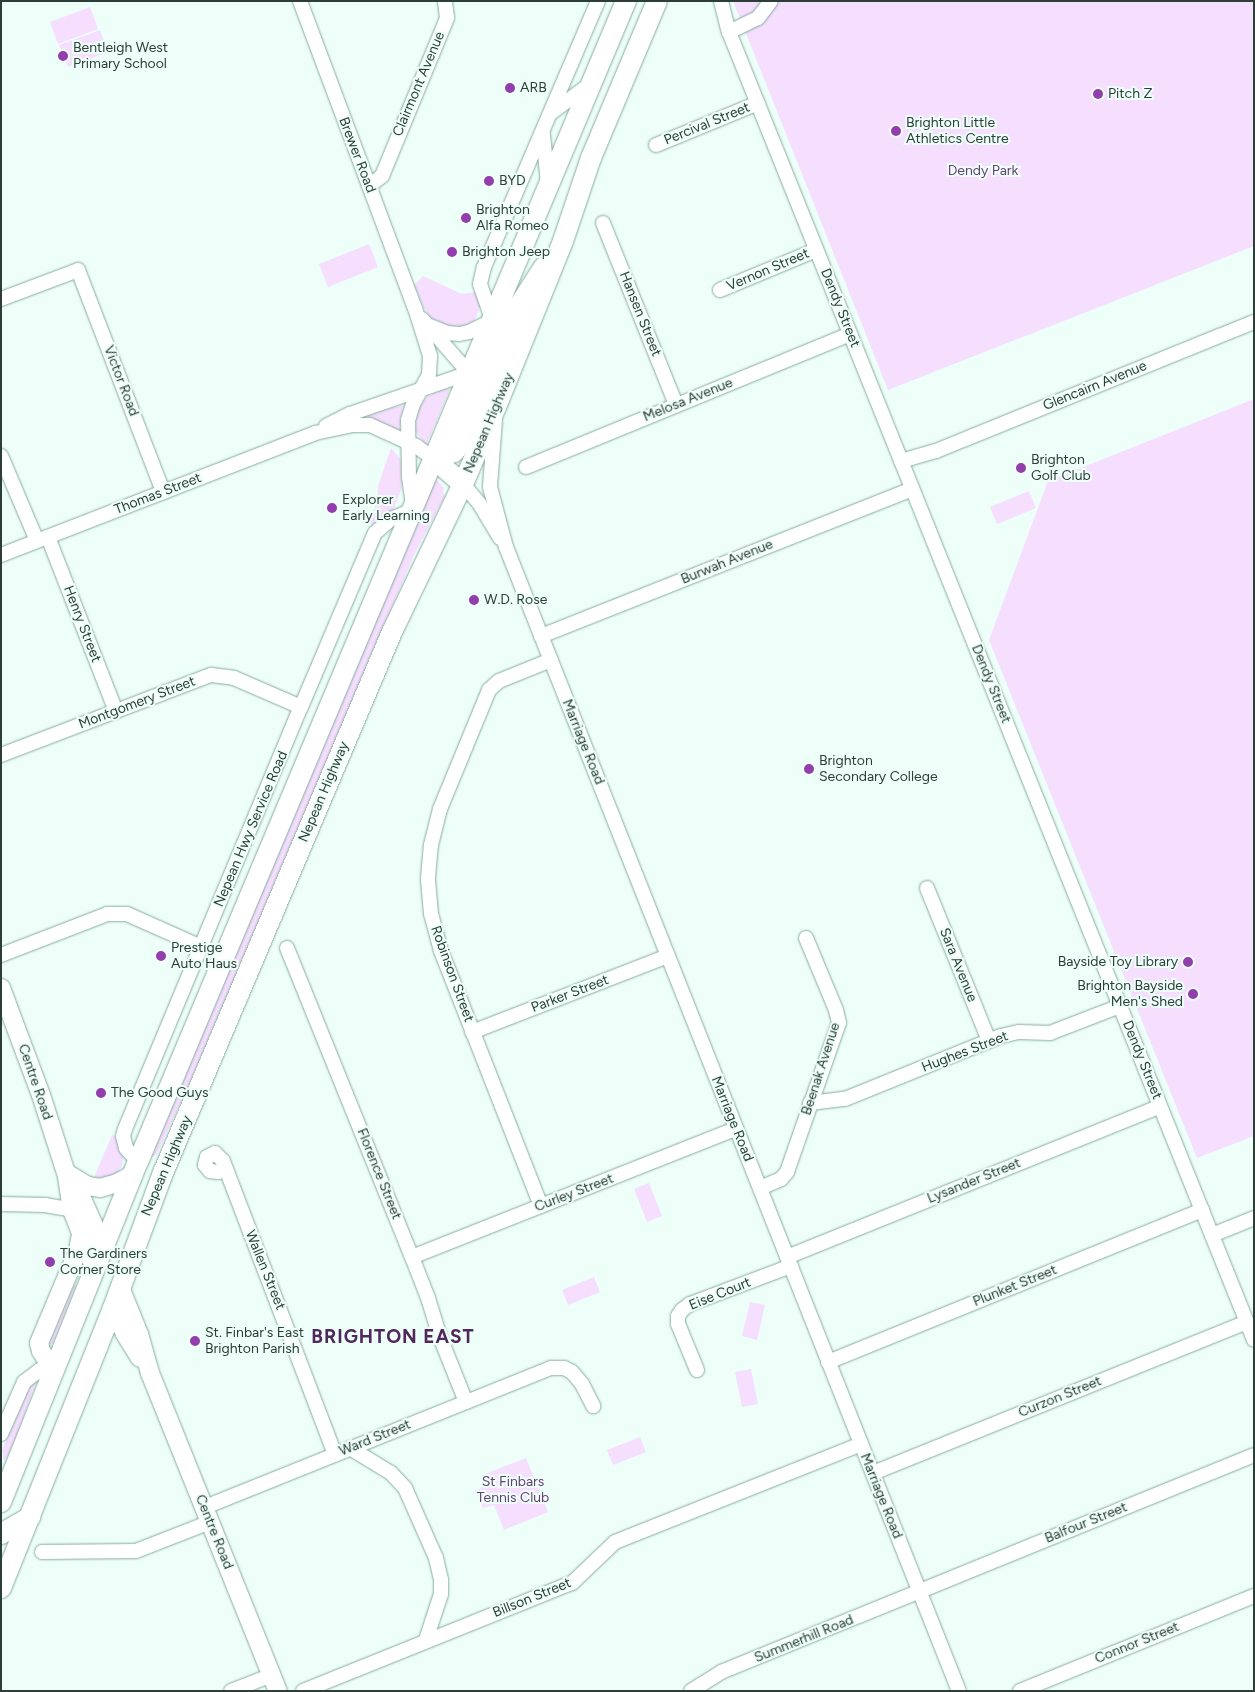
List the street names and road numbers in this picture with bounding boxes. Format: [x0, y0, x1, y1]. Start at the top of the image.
street label: Clairmont Avenue [389, 29, 449, 139]
street label: Percival Street [662, 99, 752, 149]
street label: Brewer Road [335, 115, 379, 195]
street label: Vernon Street [724, 245, 812, 295]
street label: Dendy Street [817, 266, 863, 350]
street label: Hansen Street [615, 269, 665, 359]
street label: Victor Road [100, 343, 142, 419]
street label: Glencairn Avenue [1041, 358, 1149, 414]
street label: Nepean Highway [460, 370, 518, 476]
street label: Melosa Avenue [641, 374, 735, 426]
street label: Thomas Street [112, 470, 204, 518]
street label: Burwah Avenue [679, 536, 775, 588]
street label: Henry Street [60, 583, 104, 665]
street label: Dendy Street [968, 642, 1014, 726]
street label: Montgomery Street [76, 673, 198, 733]
street label: Marriage Road [558, 697, 608, 787]
street label: Nepean Highway [295, 739, 353, 845]
street label: Nepean Hwy Service Road [211, 749, 291, 909]
street label: Robinson Street [427, 924, 477, 1024]
street label: Sara Avenue [936, 926, 980, 1004]
street label: Parker Street [529, 972, 611, 1016]
street label: Dendy Street [1119, 1018, 1165, 1102]
street label: Beenak Avenue [798, 1021, 844, 1117]
street label: Hughes Street [919, 1028, 1011, 1076]
street label: Centre Road [14, 1042, 56, 1122]
street label: Marriage Road [707, 1074, 757, 1164]
street label: Nepean Highway [138, 1113, 196, 1219]
street label: Florence Street [353, 1126, 405, 1222]
street label: Lysander Street [925, 1155, 1023, 1207]
street label: Curley Street [532, 1170, 616, 1216]
street label: Wallen Street [241, 1228, 289, 1312]
street label: Plunket Street [971, 1262, 1059, 1310]
street label: Eise Court [687, 1274, 753, 1314]
street label: Curzon Street [1016, 1373, 1104, 1421]
street label: Ward Street [337, 1416, 413, 1460]
street label: Marriage Road [856, 1451, 906, 1541]
street label: Centre Road [191, 1492, 237, 1572]
street label: Balfour Street [1042, 1499, 1130, 1547]
street label: Billson Street [490, 1575, 574, 1621]
street label: Summerhill Road [752, 1611, 856, 1667]
street label: Connor Street [1092, 1618, 1182, 1668]

